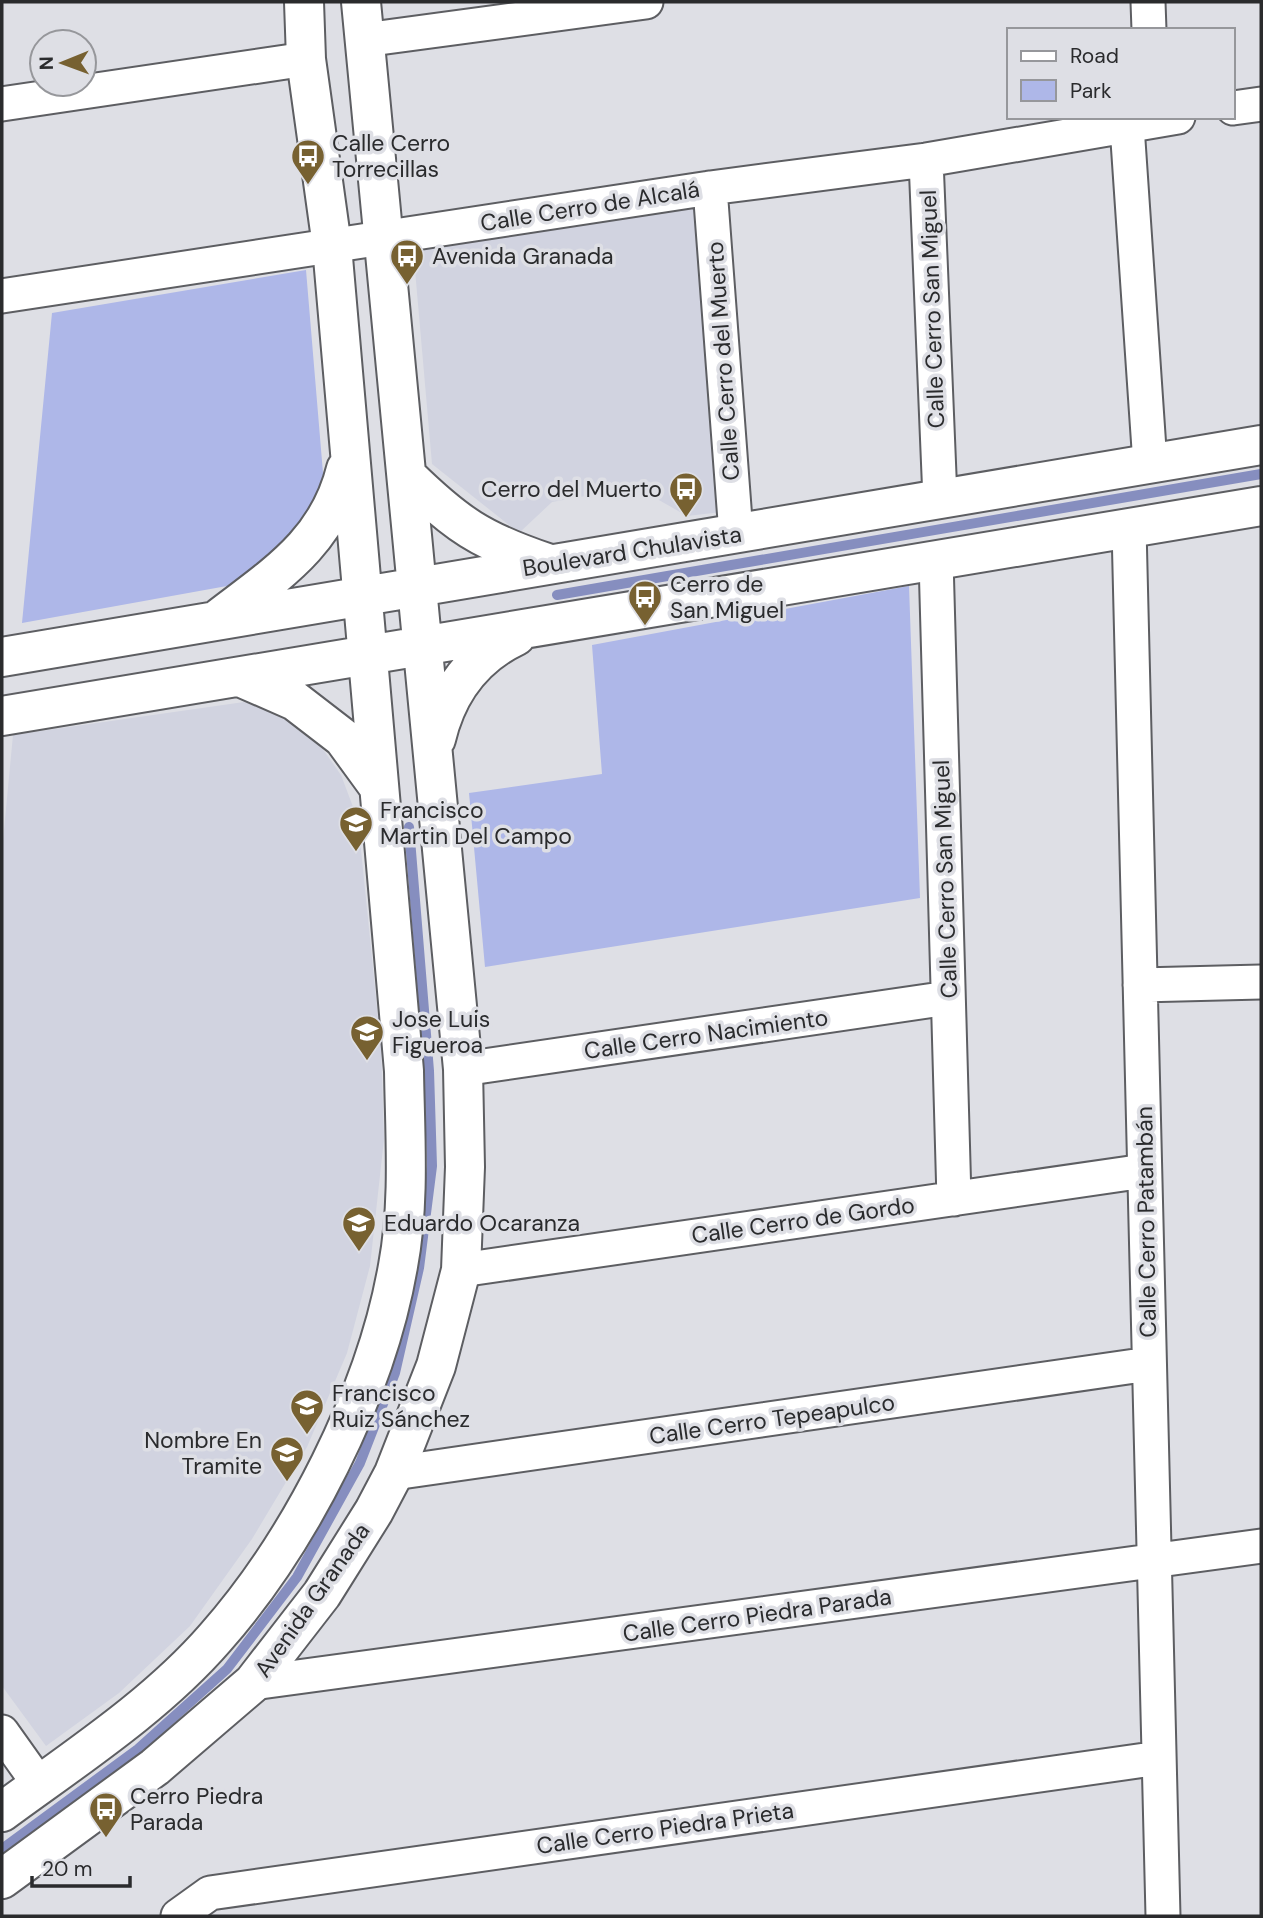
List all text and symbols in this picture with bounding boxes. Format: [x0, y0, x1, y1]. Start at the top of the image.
north arrow [28, 28, 98, 98]
legend [1007, 28, 1235, 119]
text: Road [1070, 42, 1119, 70]
text: N [34, 56, 59, 70]
text: Park [1070, 77, 1112, 105]
place label: Calle Cerro Torrecillas [332, 128, 450, 184]
bus stop icon: Calle Cerro Torrecillas [289, 137, 327, 186]
street label: Calle Cerro de Alcalá [478, 174, 702, 238]
street label: Calle Cerro San Miguel [913, 189, 951, 429]
bus stop icon: Avenida Granada [388, 237, 426, 286]
street label: Calle Cerro del Muerto [700, 240, 746, 482]
place label: Avenida Granada [432, 241, 614, 271]
bus stop icon: Cerro del Muerto [667, 470, 705, 519]
place label: Cerro del Muerto [481, 474, 662, 504]
street label: Boulevard Chulavista [520, 519, 744, 583]
place label: Cerro de San Miguel [670, 569, 784, 625]
bus stop icon: Cerro de San Miguel [626, 578, 664, 627]
street label: Calle Cerro San Miguel [926, 759, 964, 999]
place label: Francisco Martin Del Campo [380, 795, 572, 851]
school or university icon: Francisco Martin Del Campo [337, 804, 375, 853]
street label: Calle Cerro Nacimiento [582, 1002, 830, 1066]
place label: Jose Luis Figueroa [392, 1004, 490, 1060]
school or university icon: Jose Luis Figueroa [348, 1013, 386, 1062]
street label: Calle Cerro Patambán [1129, 1106, 1163, 1338]
street label: Calle Cerro de Gordo [689, 1189, 917, 1251]
school or university icon: Eduardo Ocaranza [340, 1204, 378, 1253]
place label: Eduardo Ocaranza [384, 1208, 580, 1238]
place label: Francisco Ruiz Sánchez [332, 1378, 470, 1434]
school or university icon: Francisco Ruiz Sánchez [288, 1387, 326, 1436]
street label: Calle Cerro Tepeapulco [647, 1387, 897, 1451]
place label: Nombre En Tramite [144, 1425, 262, 1481]
school or university icon: Nombre En Tramite [268, 1434, 306, 1483]
street label: Avenida Granada [248, 1517, 376, 1683]
street label: Calle Cerro Piedra Parada [621, 1581, 893, 1649]
place label: Cerro Piedra Parada [130, 1781, 263, 1837]
bus stop icon: Cerro Piedra Parada [87, 1790, 125, 1839]
street label: Calle Cerro Piedra Prieta [534, 1795, 796, 1861]
scale bar [32, 1844, 130, 1888]
text: 20 m [42, 1855, 93, 1883]

